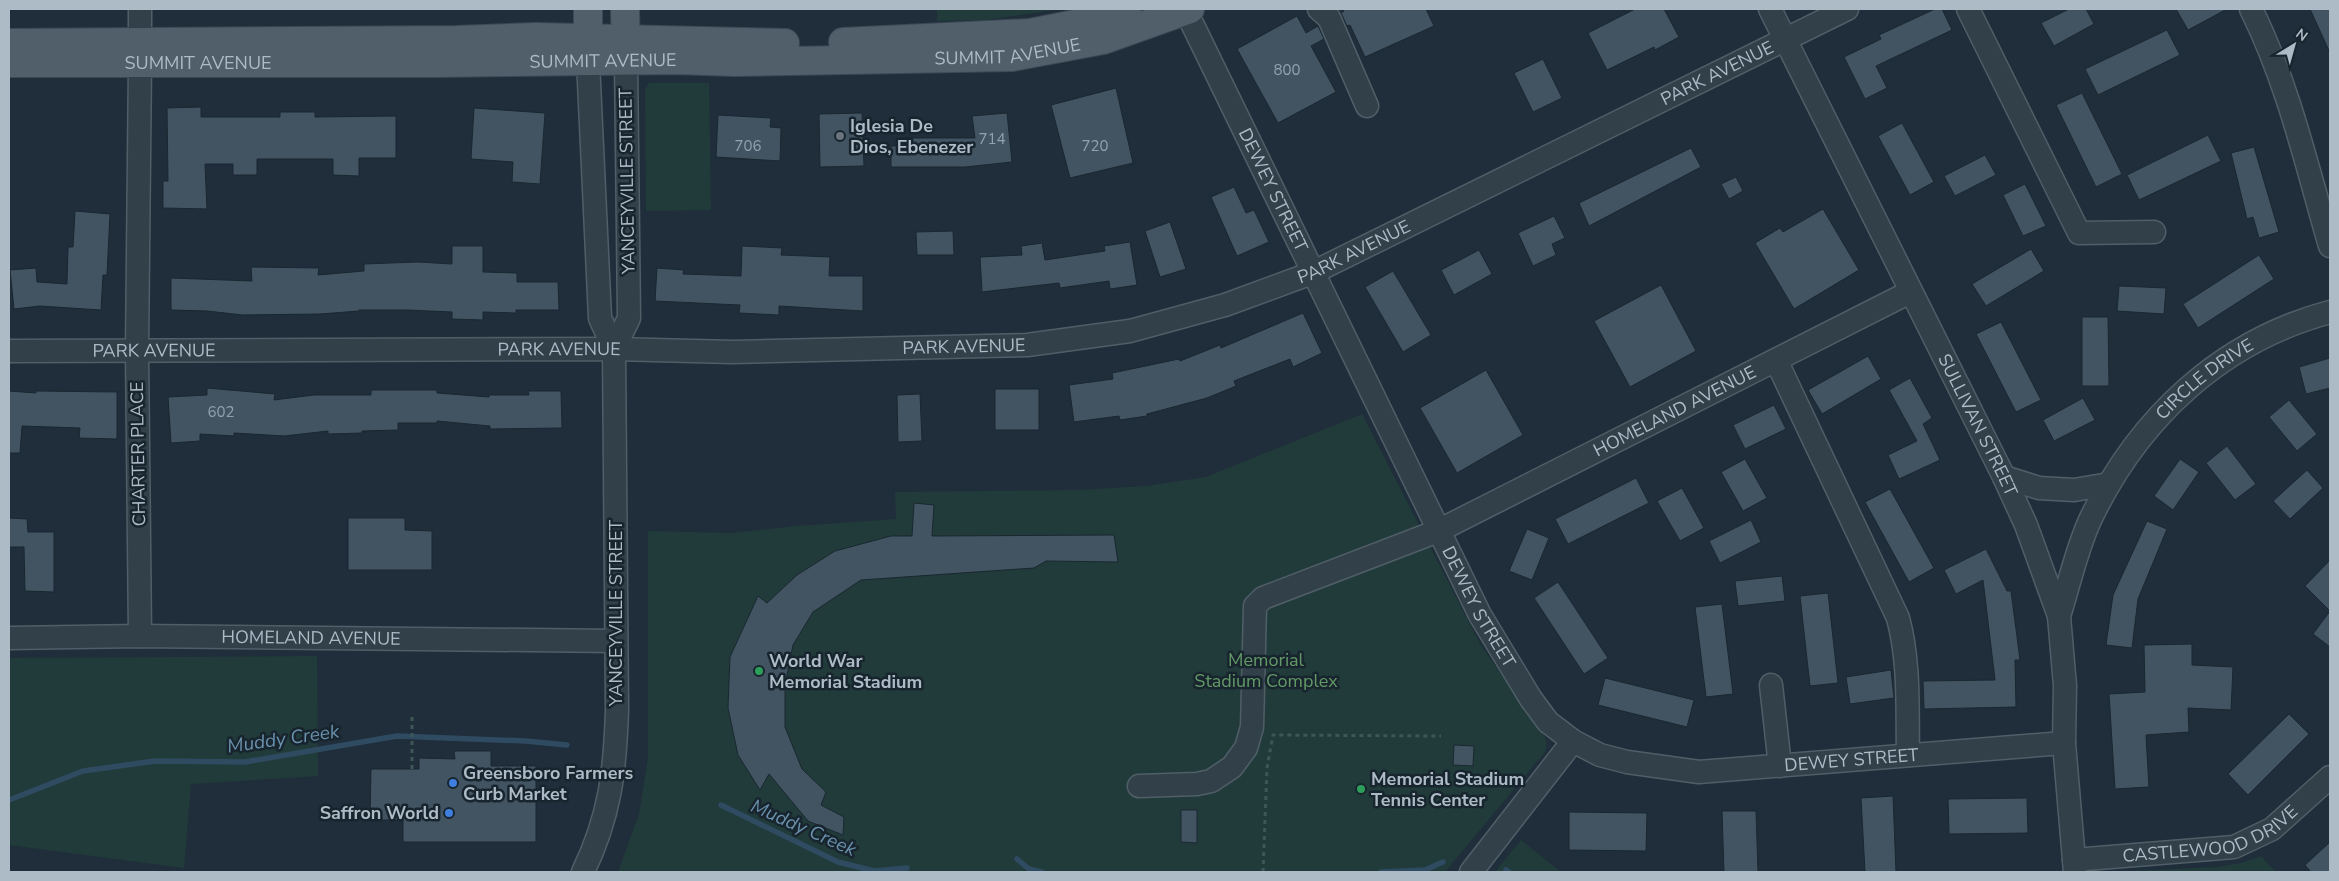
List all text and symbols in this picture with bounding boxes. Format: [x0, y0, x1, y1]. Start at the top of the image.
north arrow [2269, 20, 2319, 70]
text: N [2292, 24, 2311, 46]
street label: SUMMIT AVENUE [934, 32, 1082, 70]
street label: PARK AVENUE [1657, 35, 1778, 111]
street label: SUMMIT AVENUE [529, 48, 677, 74]
street label: SUMMIT AVENUE [124, 51, 272, 75]
house number: 800 [1273, 60, 1301, 80]
street label: YANCEYVILLE STREET [613, 87, 641, 275]
place label: Iglesia De Dios, Ebenezer [850, 114, 973, 159]
street label: DEWEY STREET [1233, 124, 1313, 256]
house number: 714 [978, 129, 1006, 149]
marker: Iglesia De Dios, Ebenezer [834, 130, 846, 142]
house number: 706 [734, 136, 762, 156]
house number: 720 [1081, 136, 1109, 156]
street label: PARK AVENUE [1294, 214, 1414, 289]
street label: PARK AVENUE [902, 333, 1026, 360]
street label: CIRCLE DRIVE [2150, 333, 2258, 425]
street label: PARK AVENUE [497, 337, 621, 361]
street label: PARK AVENUE [92, 338, 216, 363]
street label: SULLIVAN STREET [1932, 350, 2023, 500]
street label: HOMELAND AVENUE [1589, 360, 1760, 462]
street label: CHARTER PLACE [125, 381, 151, 527]
house number: 602 [207, 402, 235, 422]
street label: YANCEYVILLE STREET [604, 520, 628, 707]
street label: DEWEY STREET [1436, 542, 1521, 672]
street label: HOMELAND AVENUE [221, 625, 401, 651]
park label: Memorial Stadium Complex [1194, 648, 1338, 693]
place label: World War Memorial Stadium [769, 649, 922, 694]
marker: World War Memorial Stadium [753, 665, 765, 677]
water label: Muddy Creek [225, 718, 341, 760]
street label: DEWEY STREET [1783, 743, 1920, 777]
place label: Greensboro Farmers Curb Market [463, 761, 633, 806]
place label: Memorial Stadium Tennis Center [1371, 767, 1524, 812]
marker: Greensboro Farmers Curb Market [447, 777, 459, 789]
marker: Memorial Stadium Tennis Center [1355, 783, 1367, 795]
water label: Muddy Creek [747, 793, 861, 863]
street label: CASTLEWOOD DRIVE [2122, 800, 2303, 868]
place label: Saffron World [320, 801, 439, 825]
marker: Saffron World [443, 807, 455, 819]

